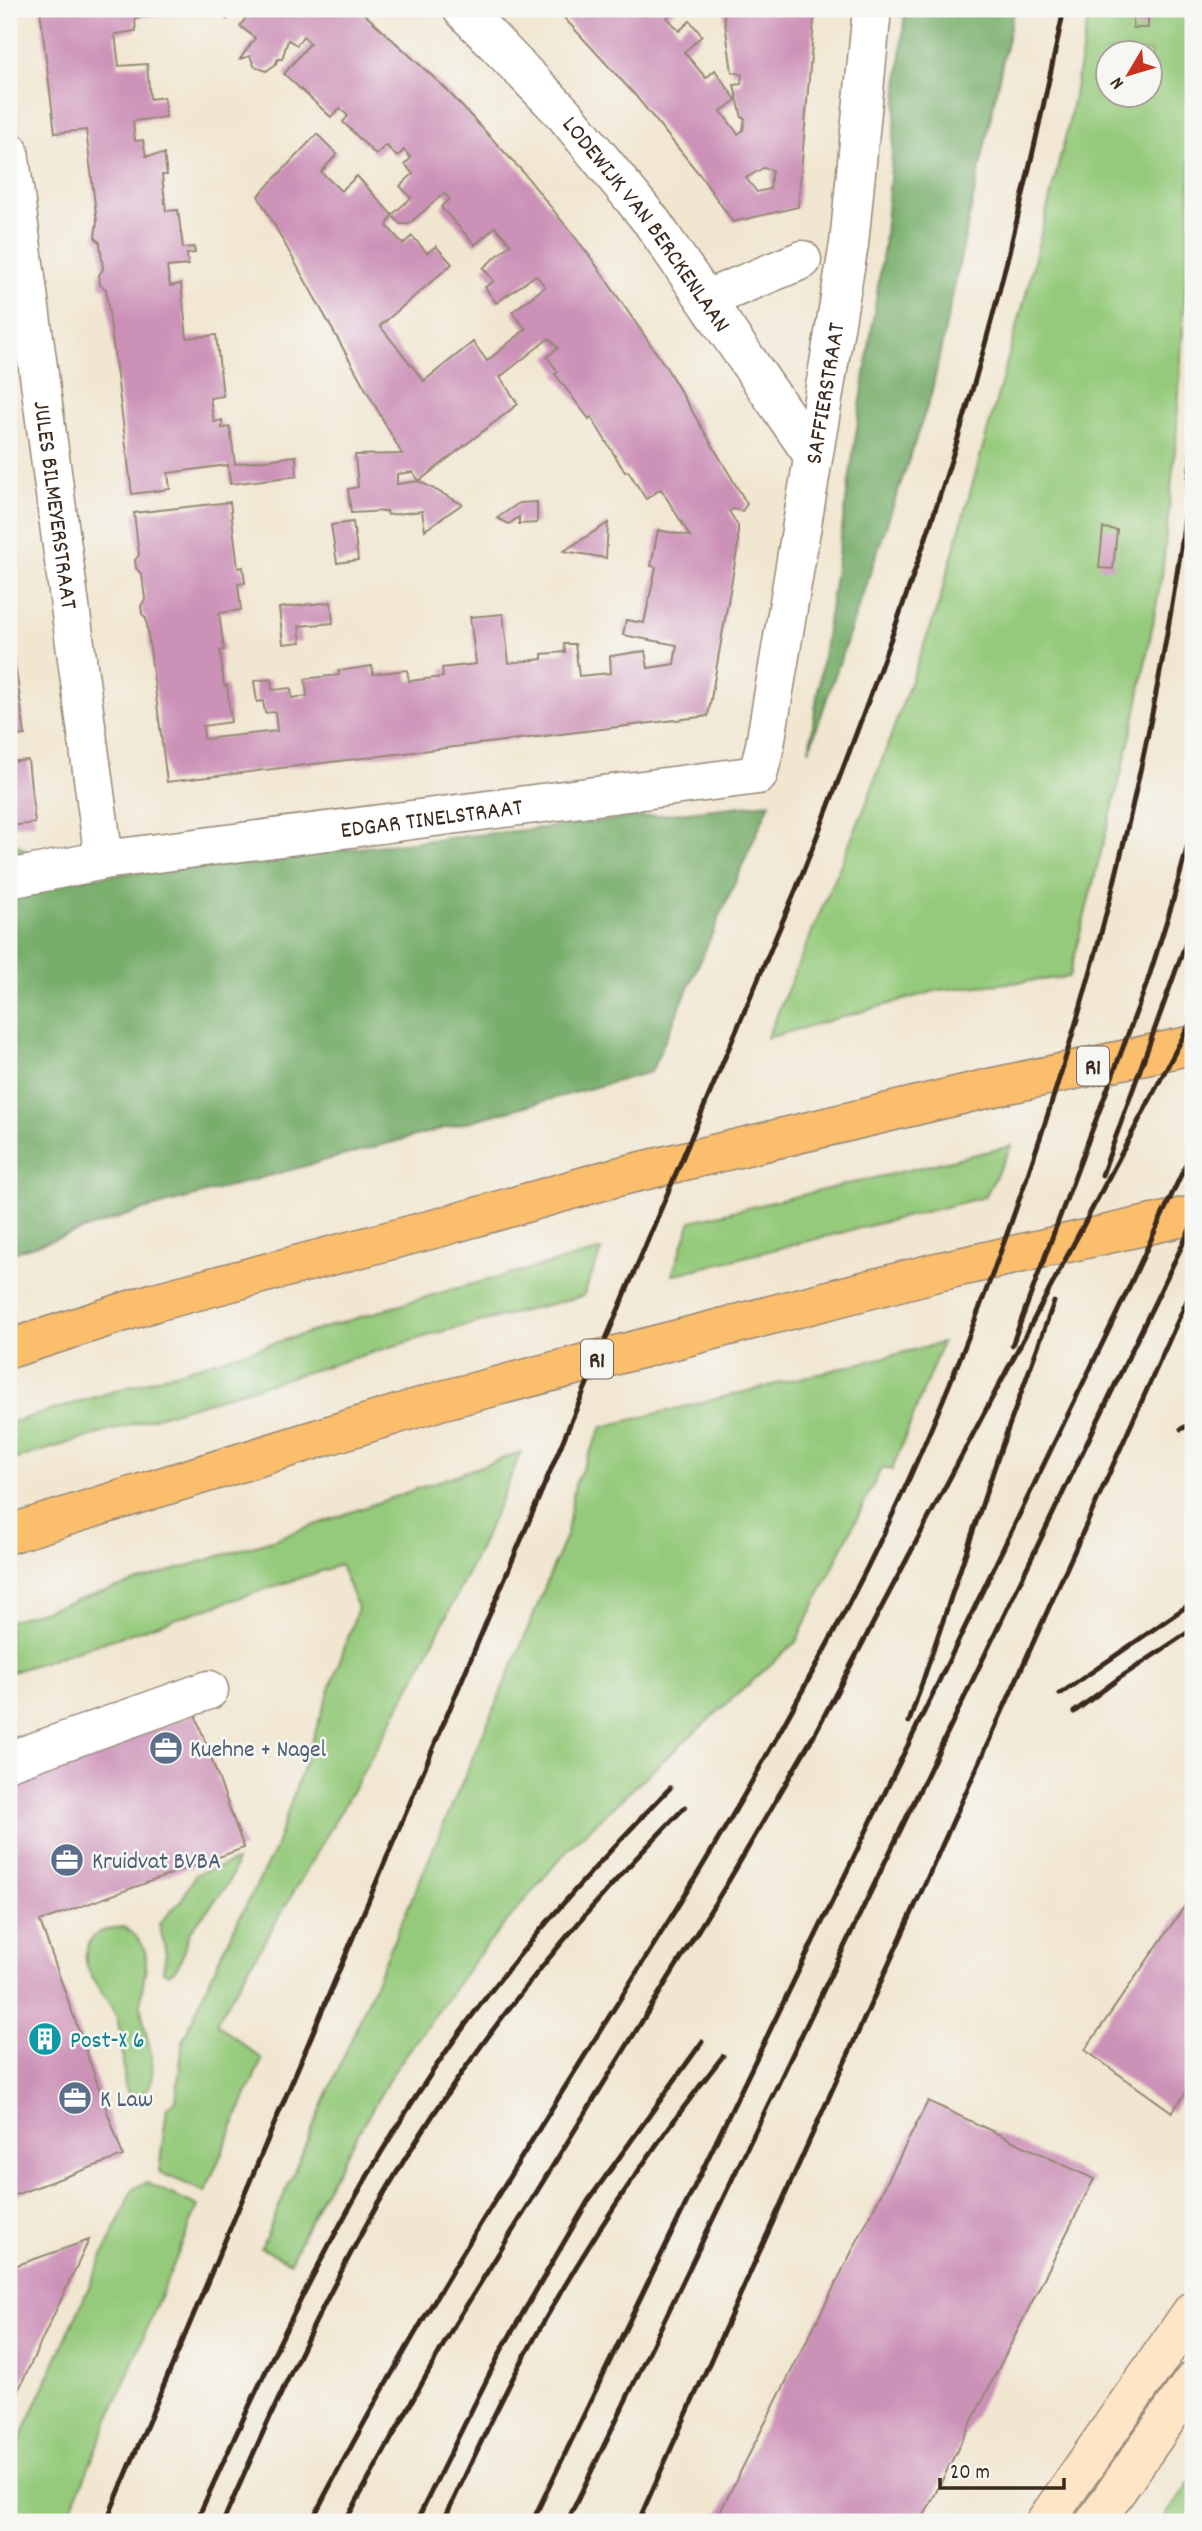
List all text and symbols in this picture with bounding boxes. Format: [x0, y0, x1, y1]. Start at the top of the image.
north arrow [1094, 38, 1164, 108]
text: N [1105, 70, 1132, 94]
street label: LODEWIJK VAN BERCKENLAAN [552, 110, 737, 340]
street label: SAFFIERSTRAAT [798, 320, 856, 467]
street label: JULES BILMEYERSTRAAT [23, 399, 84, 612]
street label: EDGAR TINELSTRAAT [339, 792, 525, 849]
road number: R1 [1077, 1046, 1109, 1086]
road number: R1 [581, 1340, 613, 1378]
office icon: Kuehne + Nagel [147, 1729, 185, 1767]
place label: Kuehne + Nagel [190, 1734, 327, 1768]
office icon: Kruidvat BVBA [48, 1841, 86, 1879]
place label: Kruidvat BVBA [92, 1846, 221, 1880]
building icon: Post-X 6 [26, 2020, 64, 2058]
place label: Post-X 6 [70, 2025, 144, 2059]
office icon: K Law [56, 2079, 94, 2117]
place label: K Law [100, 2084, 153, 2118]
scale bar [940, 2447, 1064, 2491]
text: 20 m [950, 2459, 990, 2489]

